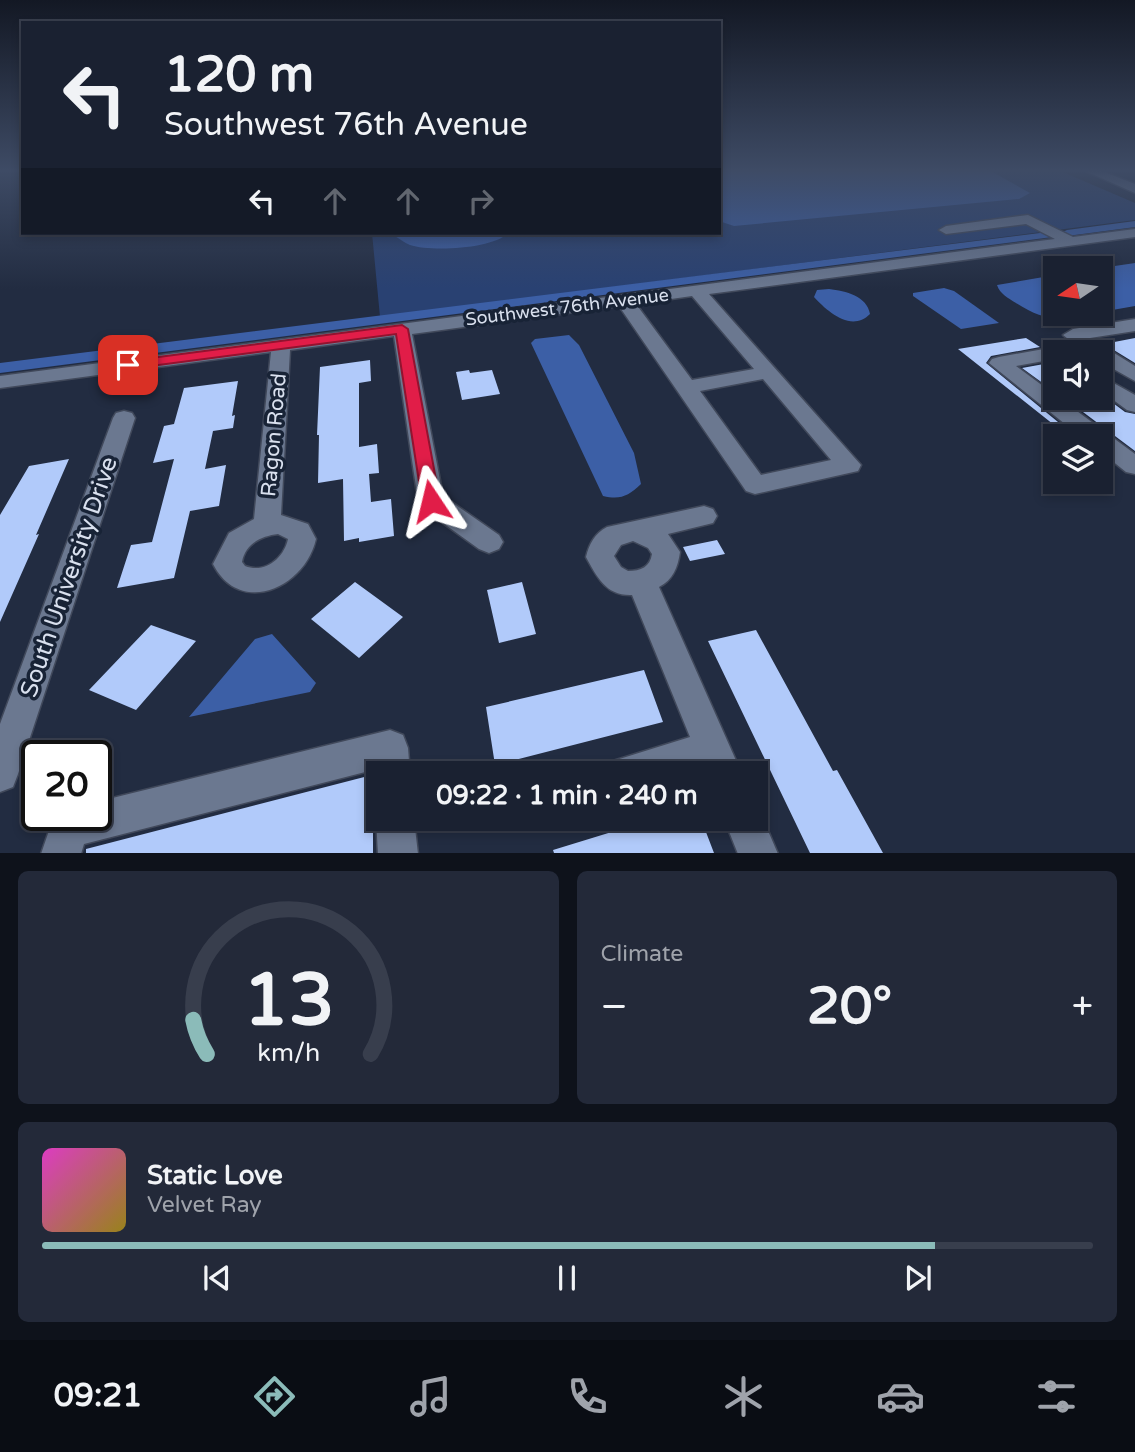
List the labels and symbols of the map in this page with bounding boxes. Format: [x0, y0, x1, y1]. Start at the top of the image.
north arrow [1043, 256, 1113, 326]
street label: Southwest 76th Avenue [464, 284, 670, 330]
pin [98, 335, 158, 395]
street label: Ragon Road [256, 372, 292, 498]
street label: South University Drive [14, 453, 124, 701]
position arrow [394, 464, 468, 538]
speed limit sign: 20 [21, 740, 112, 831]

